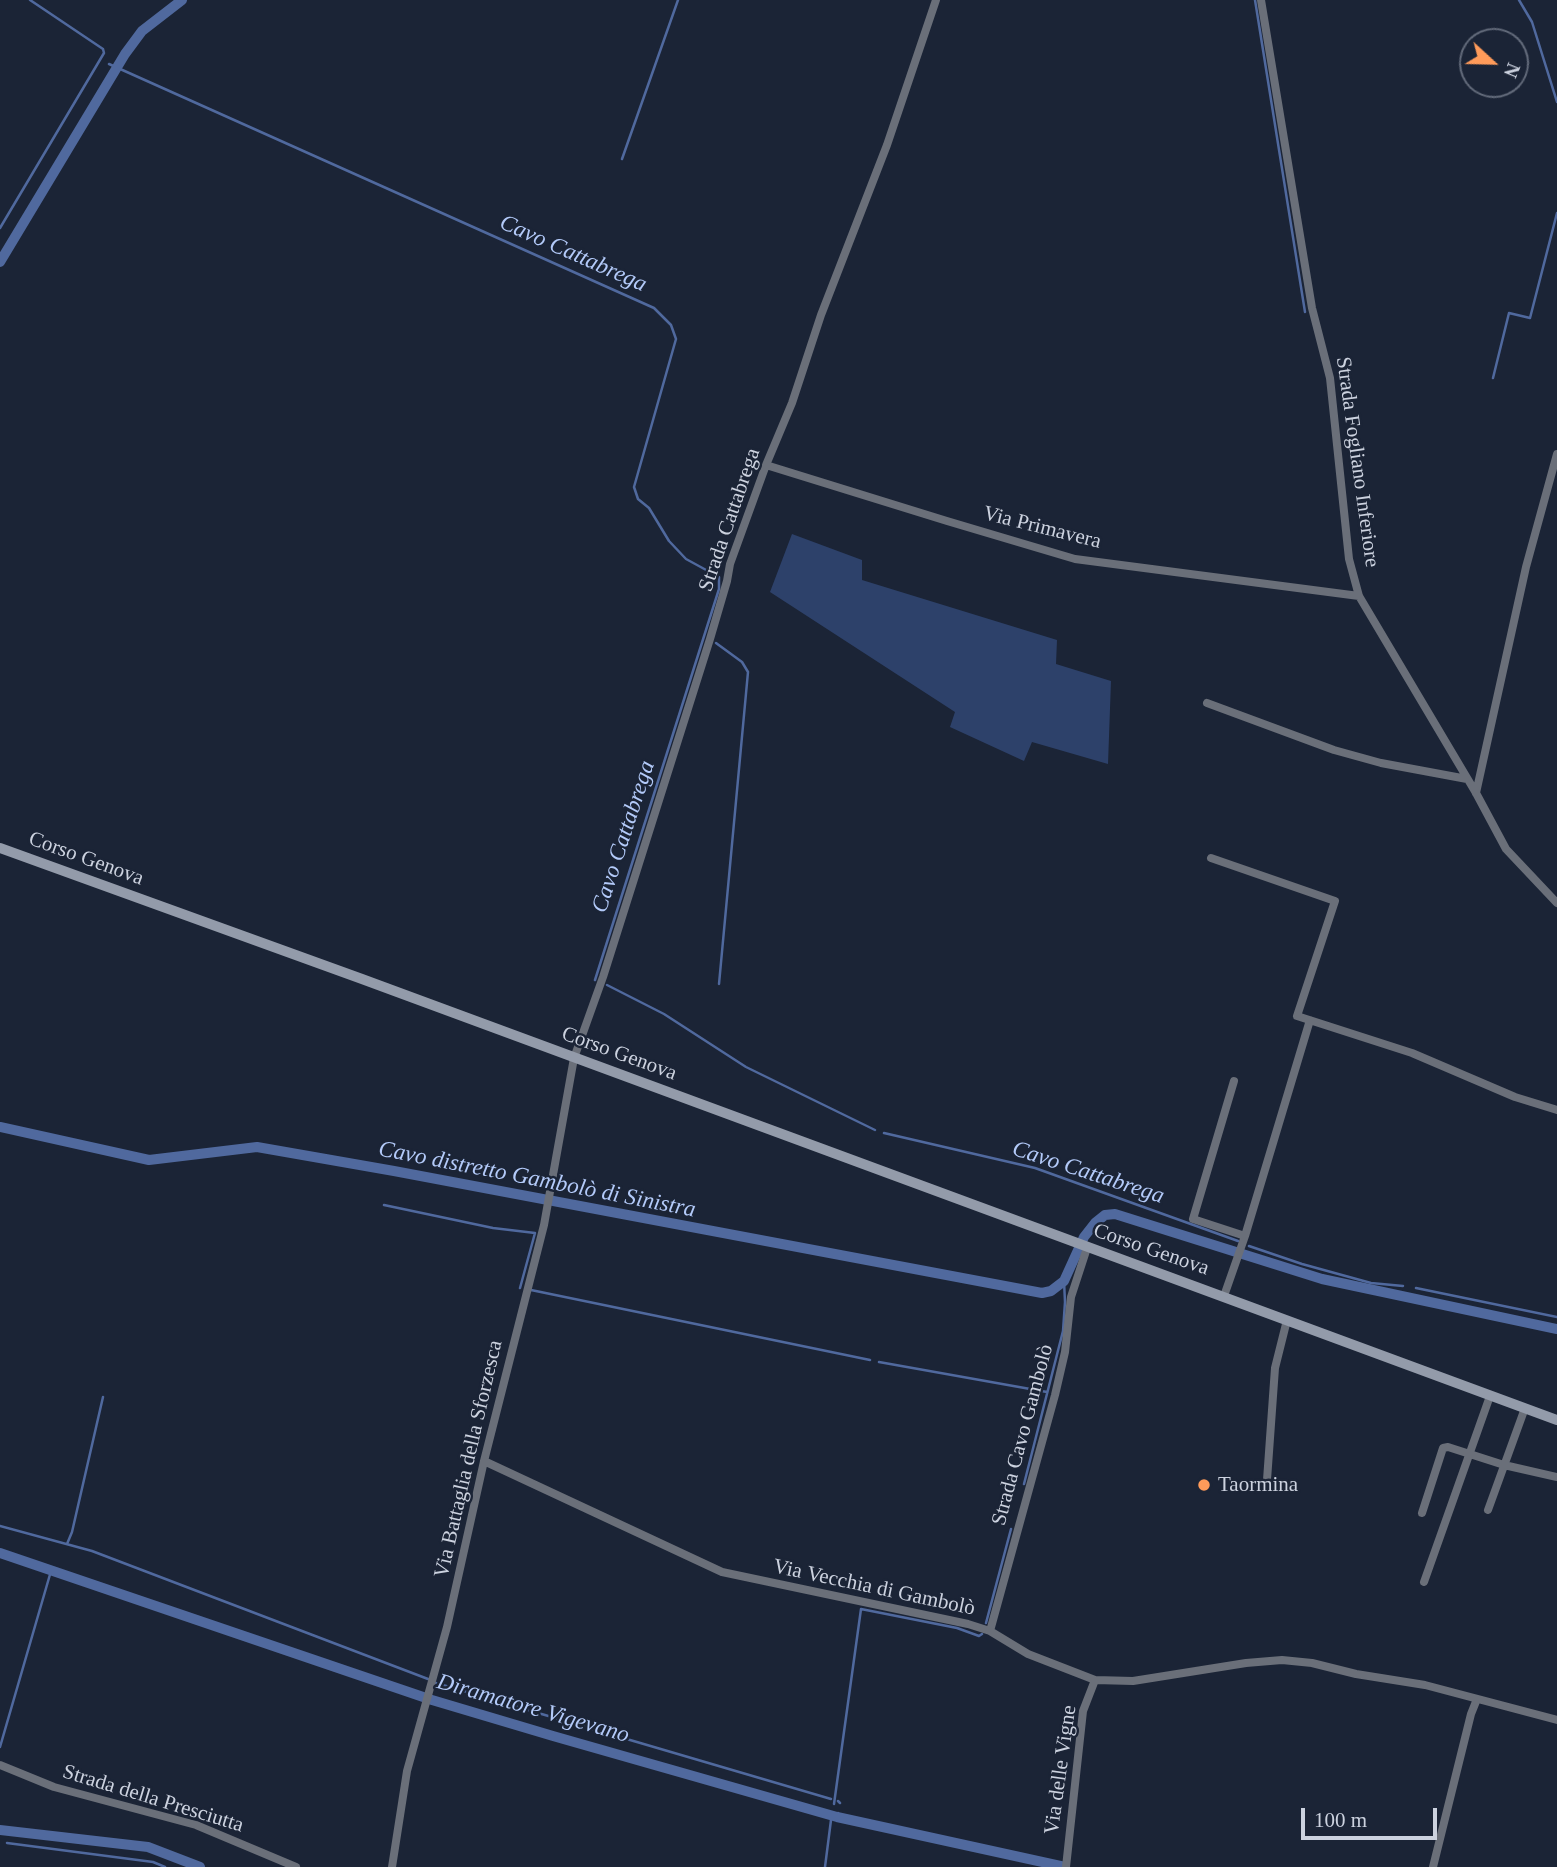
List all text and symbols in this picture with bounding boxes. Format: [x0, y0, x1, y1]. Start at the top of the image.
north arrow [1459, 28, 1529, 98]
text: N [1500, 60, 1524, 81]
water label: Cavo Cattabrega [495, 209, 651, 299]
street label: Strada Fogliano Inferiore [1330, 355, 1384, 569]
street label: Strada Cattabrega [694, 445, 766, 595]
street label: Via Primavera [980, 501, 1104, 555]
water label: Cavo Cattabrega [586, 757, 662, 917]
street label: Corso Genova [25, 827, 147, 891]
street label: Corso Genova [558, 1022, 680, 1086]
water label: Cavo Cattabrega [1008, 1135, 1168, 1211]
water label: Cavo distretto Gambolò di Sinistra [376, 1136, 698, 1224]
street label: Corso Genova [1090, 1218, 1212, 1282]
street label: Via Battaglia della Sforzesca [429, 1338, 509, 1580]
street label: Strada Cavo Gambolò [987, 1342, 1059, 1528]
place label: Taormina [1218, 1472, 1298, 1498]
marker: Taormina [1196, 1477, 1212, 1493]
street label: Via Vecchia di Gambolò [771, 1554, 977, 1622]
water label: Diramatore Vigevano [434, 1668, 632, 1750]
street label: Via delle Vigne [1039, 1704, 1083, 1836]
street label: Strada della Presciutta [60, 1760, 246, 1838]
scale bar [1305, 1794, 1442, 1838]
text: 100 m [1314, 1808, 1367, 1832]

